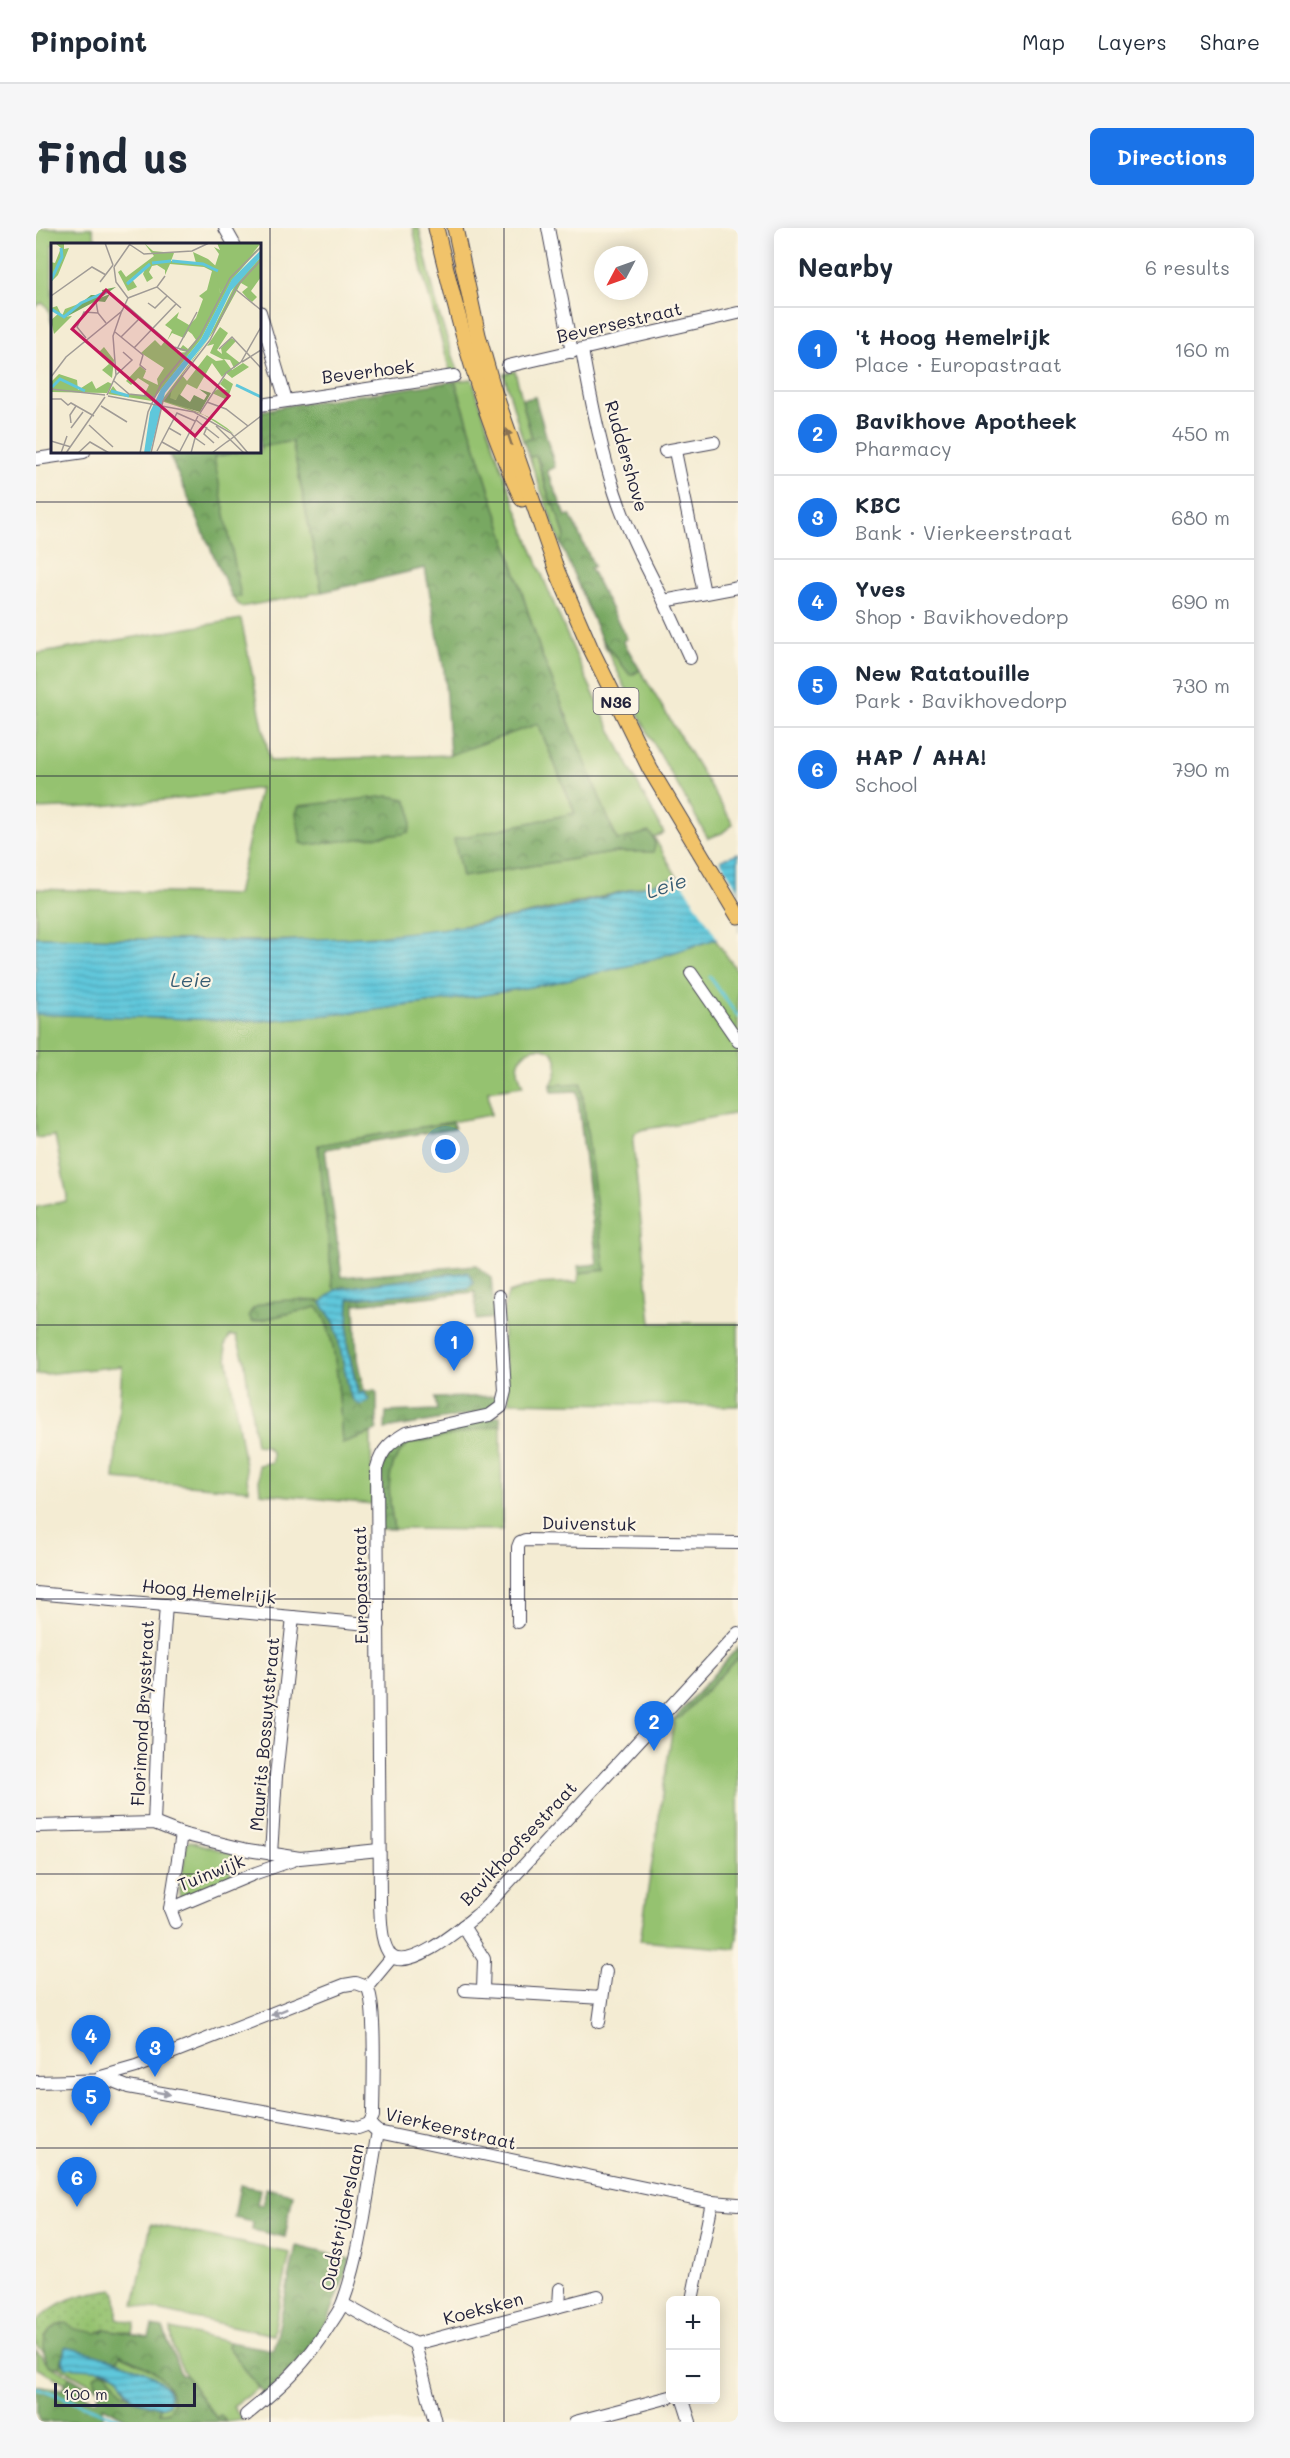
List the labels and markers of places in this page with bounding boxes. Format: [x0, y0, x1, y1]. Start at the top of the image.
pin: 1 [434, 1322, 474, 1371]
pin: 2 [634, 1702, 674, 1751]
pin: 4 [72, 2016, 110, 2065]
pin: 3 [136, 2028, 174, 2077]
pin: 5 [72, 2076, 110, 2126]
pin: 6 [58, 2158, 96, 2207]

